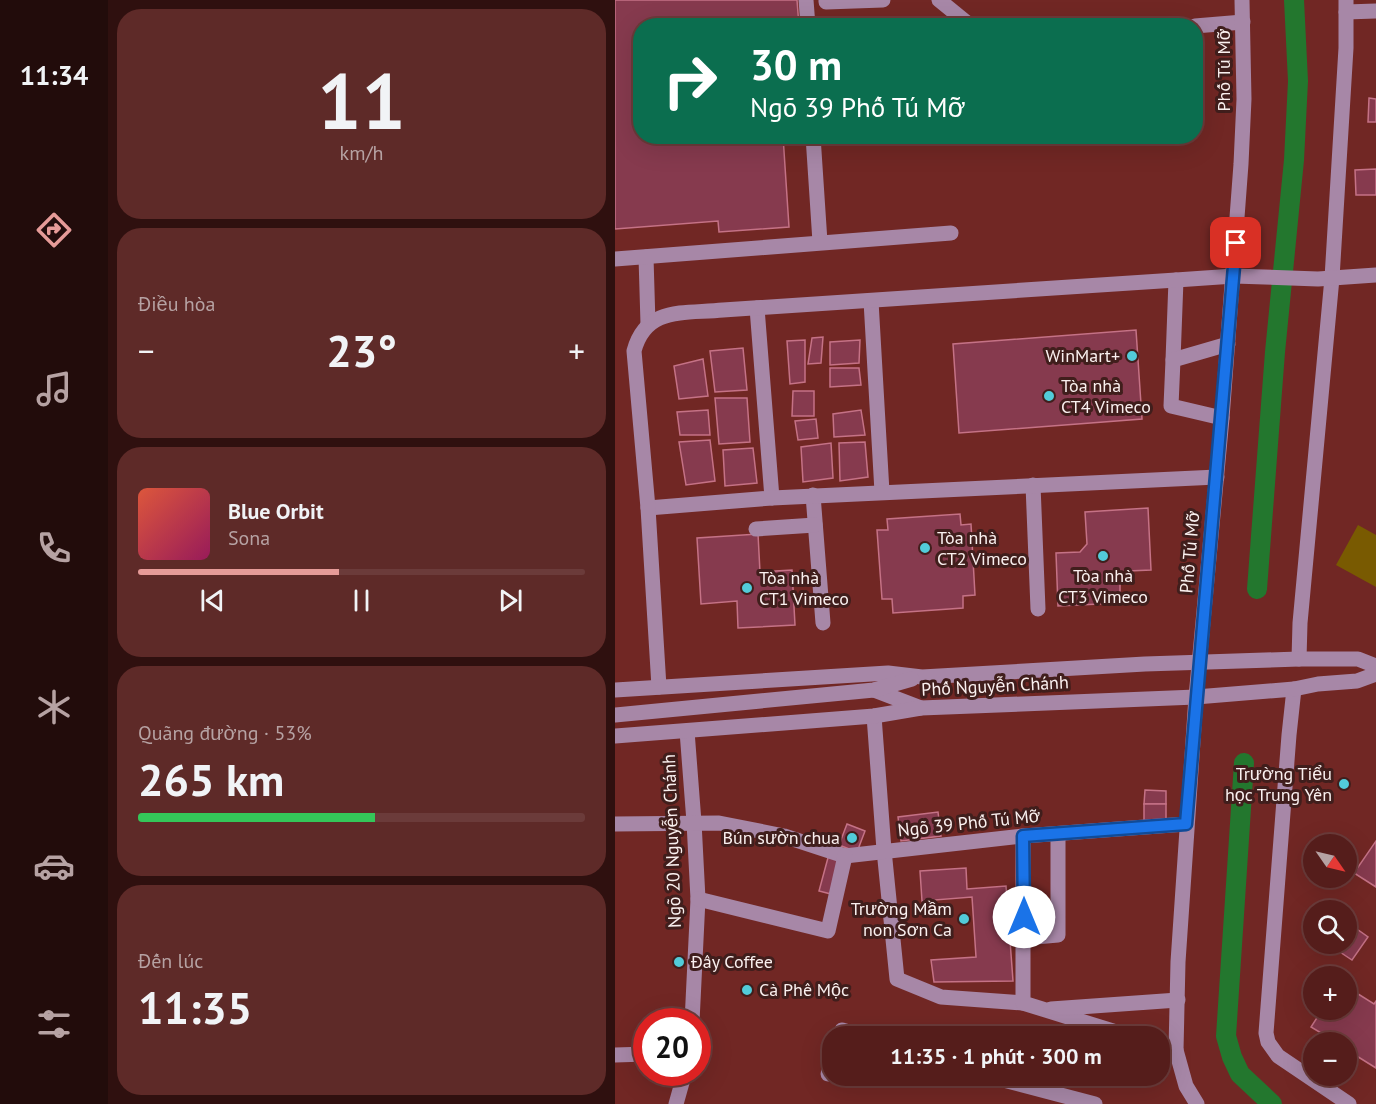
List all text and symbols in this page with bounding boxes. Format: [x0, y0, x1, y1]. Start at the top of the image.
street label: Phố Tú Mỡ [1212, 28, 1235, 111]
text: 30 m [750, 37, 842, 92]
icon: right [651, 42, 729, 120]
text: 11 [317, 50, 406, 151]
text: 11:34 [20, 58, 88, 92]
text: Ngõ 39 Phố Tú Mỡ [750, 90, 965, 124]
text: km/h [340, 140, 383, 166]
icon: directions [33, 209, 75, 251]
pin [1210, 217, 1261, 268]
icon: arrive [1219, 226, 1252, 259]
text: Điều hòa [138, 291, 215, 317]
text: 23° [326, 321, 397, 379]
text: − [138, 329, 155, 372]
text: + [568, 329, 585, 372]
place label: WinMart+ [1045, 344, 1120, 367]
marker: WinMart+ [1125, 349, 1139, 363]
icon: music [33, 368, 75, 410]
place label: Tòa nhà CT4 Vimeco [1061, 374, 1151, 418]
marker: Tòa nhà CT4 Vimeco [1042, 389, 1056, 403]
text: Blue Orbit [228, 497, 324, 525]
street label: Phố Tú Mỡ [1174, 509, 1205, 594]
text: Sona [228, 525, 270, 551]
place label: Tòa nhà CT2 Vimeco [937, 526, 1027, 570]
icon: phone [33, 527, 75, 569]
marker: Tòa nhà CT2 Vimeco [918, 541, 932, 555]
marker: Tòa nhà CT3 Vimeco [1096, 549, 1110, 563]
place label: Tòa nhà CT3 Vimeco [1058, 564, 1148, 608]
place label: Tòa nhà CT1 Vimeco [759, 566, 849, 610]
marker: Tòa nhà CT1 Vimeco [740, 581, 754, 595]
icon: previous [196, 584, 229, 617]
icon: pause [345, 584, 378, 617]
icon: next [494, 584, 527, 617]
street label: Phố Nguyễn Chánh [921, 670, 1069, 701]
icon: climate [33, 686, 75, 728]
text: Quãng đường · 53% [138, 720, 312, 746]
text: 265 km [138, 750, 284, 808]
street label: Ngõ 20 Nguyễn Chánh [657, 754, 686, 928]
place label: Trường Tiểu học Trung Yên [1225, 762, 1332, 806]
marker: Trường Tiểu học Trung Yên [1337, 777, 1351, 791]
street label: Ngõ 39 Phố Tú Mỡ [896, 804, 1042, 841]
place label: Bún sườn chua [722, 826, 840, 849]
marker: Bún sườn chua [845, 831, 859, 845]
north arrow [1303, 834, 1357, 888]
map controls [1303, 834, 1357, 1086]
icon: car [33, 845, 75, 887]
position arrow [992, 885, 1056, 949]
place label: Trường Mầm non Sơn Ca [851, 897, 952, 941]
button: search [1303, 900, 1357, 954]
marker: Trường Mầm non Sơn Ca [957, 912, 971, 926]
text: Đến lúc [138, 948, 203, 974]
place label: Đây Coffee [690, 950, 773, 973]
marker: Đây Coffee [672, 955, 686, 969]
button: + [1303, 966, 1357, 1020]
text: 11:35 [138, 978, 252, 1036]
place label: Cà Phê Mộc [759, 978, 849, 1001]
marker: Cà Phê Mộc [740, 983, 754, 997]
icon: filters [33, 1003, 75, 1045]
speed limit sign: 20 [633, 1008, 711, 1086]
button: − [1303, 1032, 1357, 1086]
text: 11:35 · 1 phút · 300 m [890, 1042, 1102, 1070]

